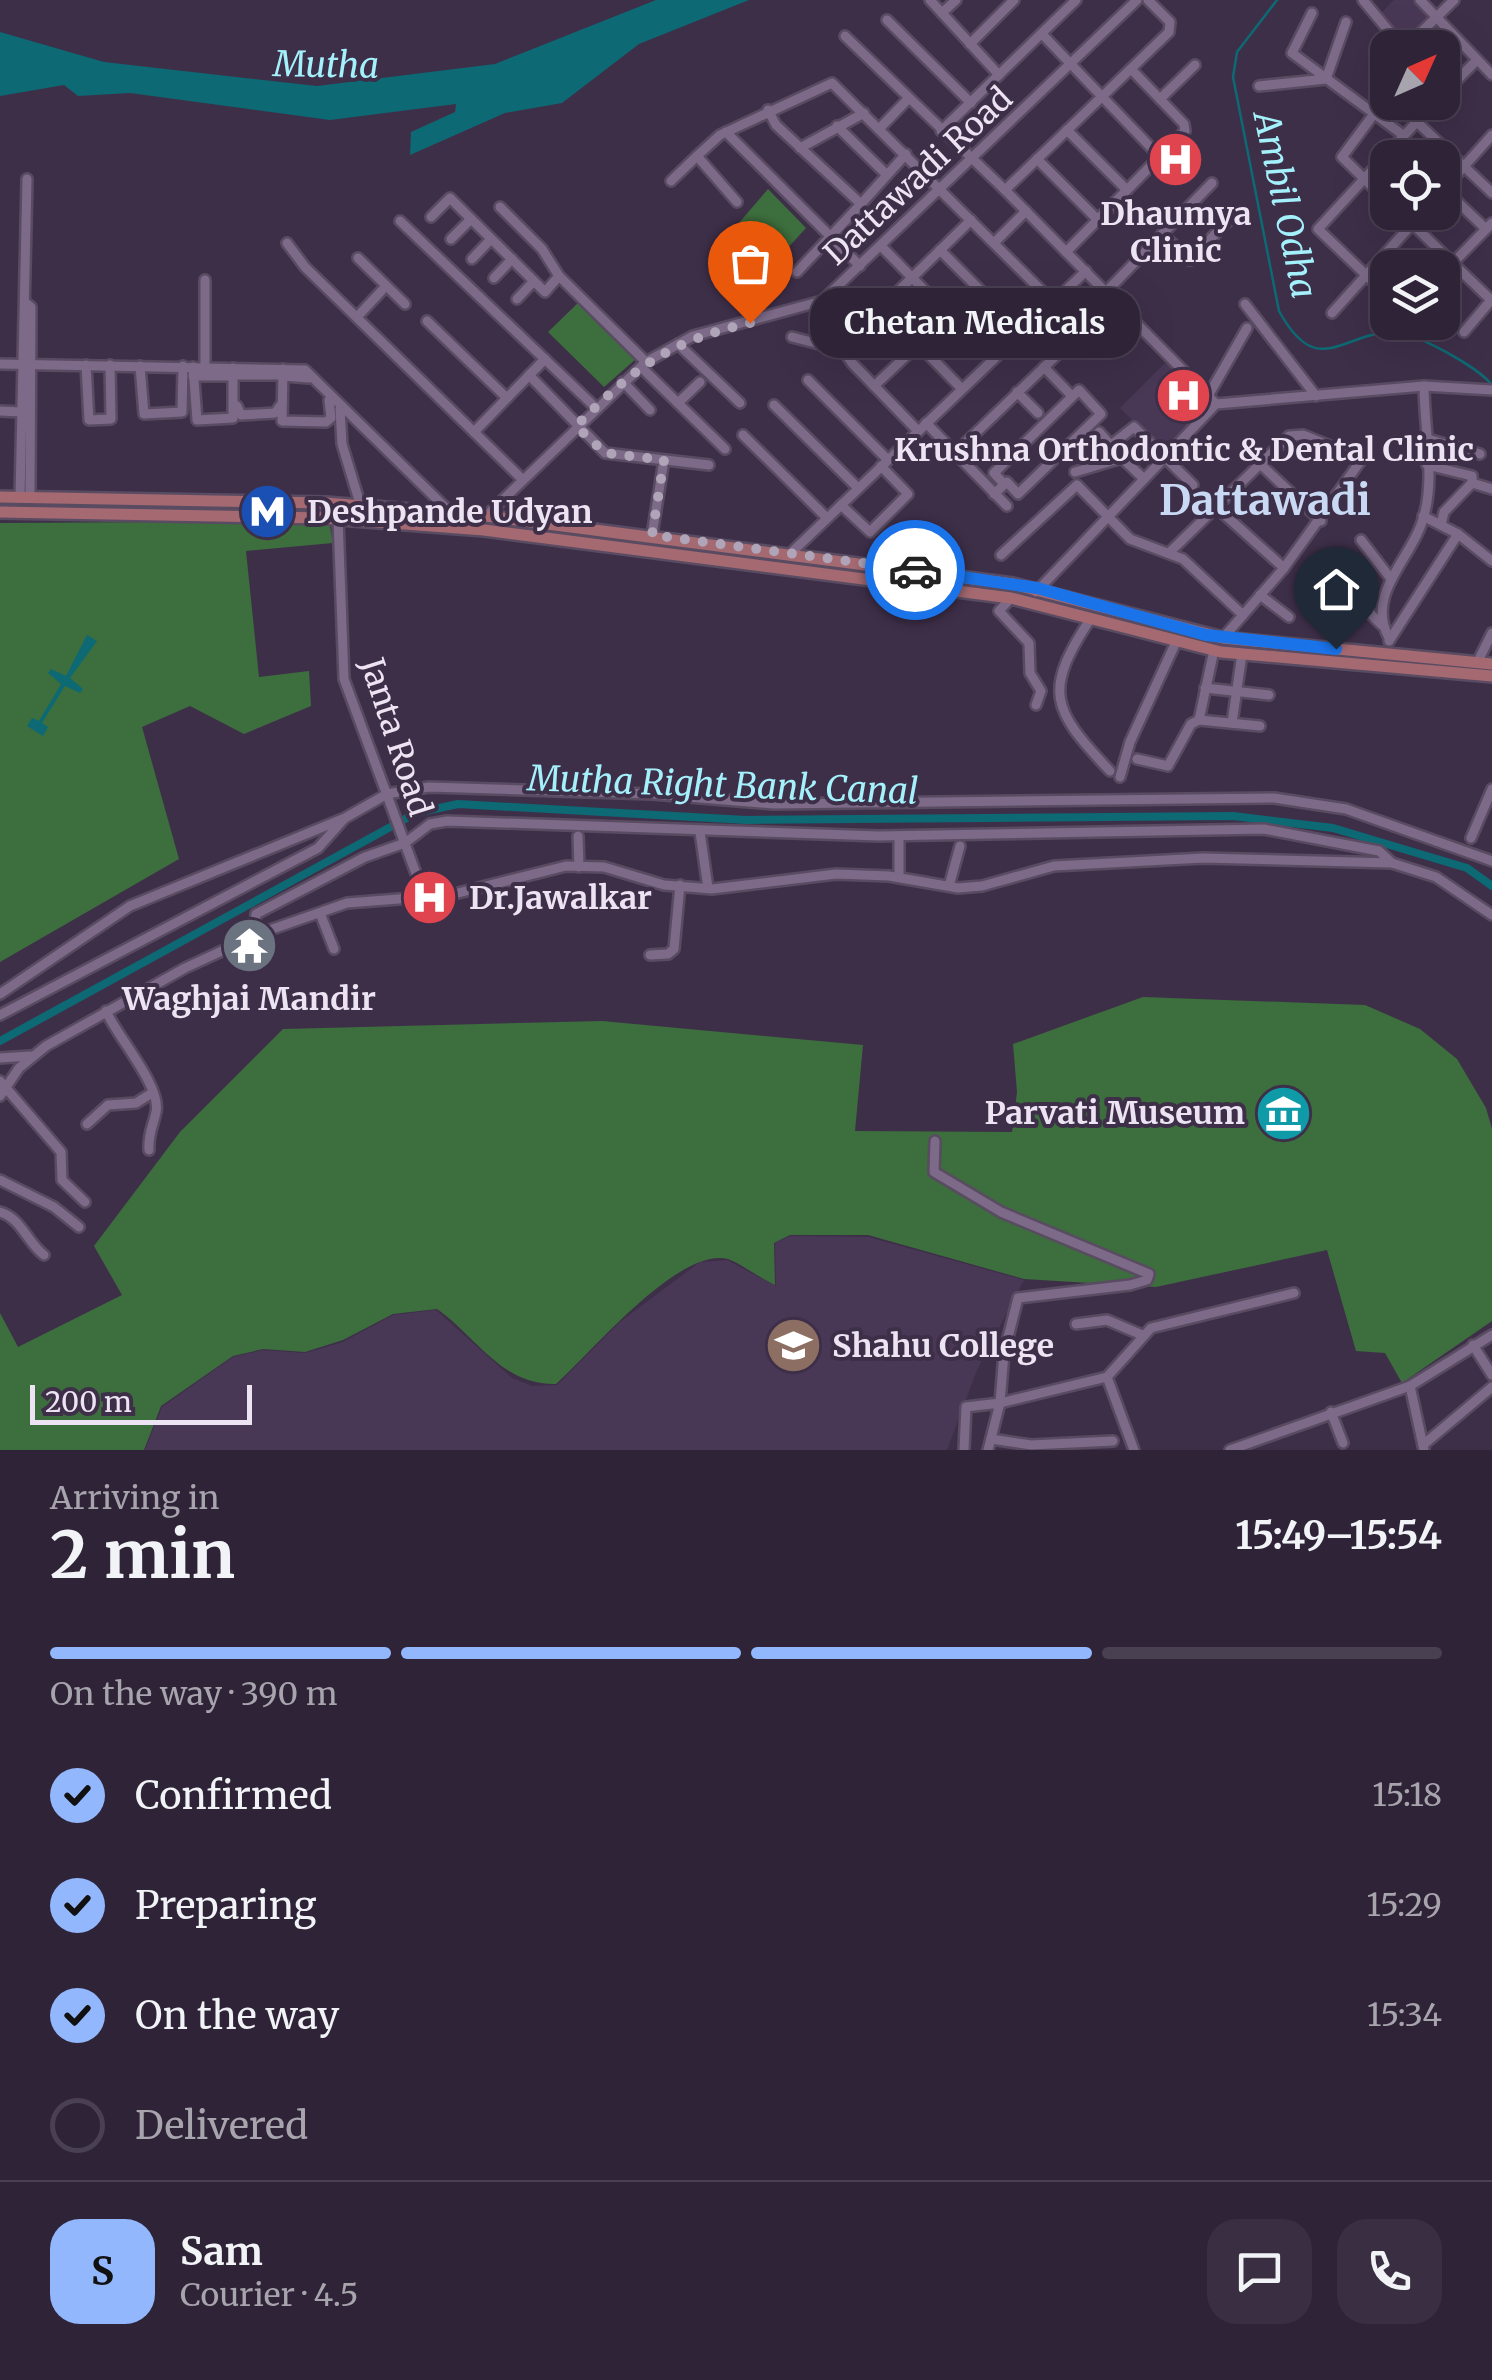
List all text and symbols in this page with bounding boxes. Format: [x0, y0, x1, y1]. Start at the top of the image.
north arrow [1370, 30, 1460, 120]
map controls [1370, 30, 1460, 340]
water label: Mutha [271, 42, 379, 88]
street label: Dattawadi Road [816, 79, 1020, 273]
water label: Ambil Odha [1243, 105, 1326, 302]
hospital icon: Dhaumya Clinic [1146, 130, 1206, 190]
button: locate [1370, 140, 1460, 230]
place label: Dhaumya Clinic [1100, 194, 1252, 271]
pin [708, 221, 793, 324]
icon: bag [723, 236, 778, 291]
button: layers [1370, 250, 1460, 340]
callout: Chetan Medicals [810, 288, 1140, 358]
text: Chetan Medicals [844, 303, 1106, 343]
hospital icon: Krushna Orthodontic & Dental Clinic [1154, 366, 1214, 426]
place label: Krushna Orthodontic & Dental Clinic [894, 430, 1474, 470]
district label: Dattawadi [1159, 474, 1371, 526]
metro station icon: Deshpande Udyan [238, 482, 298, 542]
place label: Deshpande Udyan [307, 492, 593, 532]
courier [865, 520, 965, 620]
icon: car [888, 543, 943, 598]
pin [1294, 547, 1379, 650]
icon: home [1309, 562, 1364, 617]
street label: Janta Road [351, 652, 440, 821]
water label: Mutha Right Bank Canal [525, 756, 919, 814]
hospital icon: Dr.Jawalkar [400, 868, 460, 928]
place label: Dr.Jawalkar [469, 878, 652, 918]
temple icon: Waghjai Mandir [219, 915, 279, 975]
place label: Waghjai Mandir [121, 979, 376, 1019]
museum icon: Parvati Museum [1254, 1083, 1314, 1143]
place label: Parvati Museum [985, 1093, 1245, 1133]
school or university icon: Shahu College [763, 1316, 823, 1376]
place label: Shahu College [832, 1326, 1054, 1366]
scale bar [30, 1380, 252, 1424]
text: 200 m [45, 1384, 132, 1420]
text: Arriving in [50, 1478, 219, 1518]
text: 15:49–15:54 [1235, 1512, 1442, 1559]
text: 2 min [50, 1514, 235, 1596]
text: On the way · 390 m [50, 1674, 338, 1714]
icon: check [50, 1768, 105, 1823]
text: Confirmed [135, 1772, 332, 1819]
text: 15:18 [1372, 1775, 1442, 1815]
icon: check [50, 1878, 105, 1933]
text: Preparing [135, 1882, 317, 1929]
text: 15:29 [1367, 1885, 1442, 1925]
icon: check [50, 1988, 105, 2043]
text: On the way [135, 1992, 339, 2039]
text: 15:34 [1367, 1995, 1442, 2035]
text: Delivered [135, 2102, 308, 2149]
button: chat [1207, 2219, 1312, 2324]
button: phone [1337, 2219, 1442, 2324]
text: Sam [180, 2228, 263, 2275]
text: S [91, 2248, 114, 2295]
text: Courier · 4.5 [180, 2275, 358, 2315]

